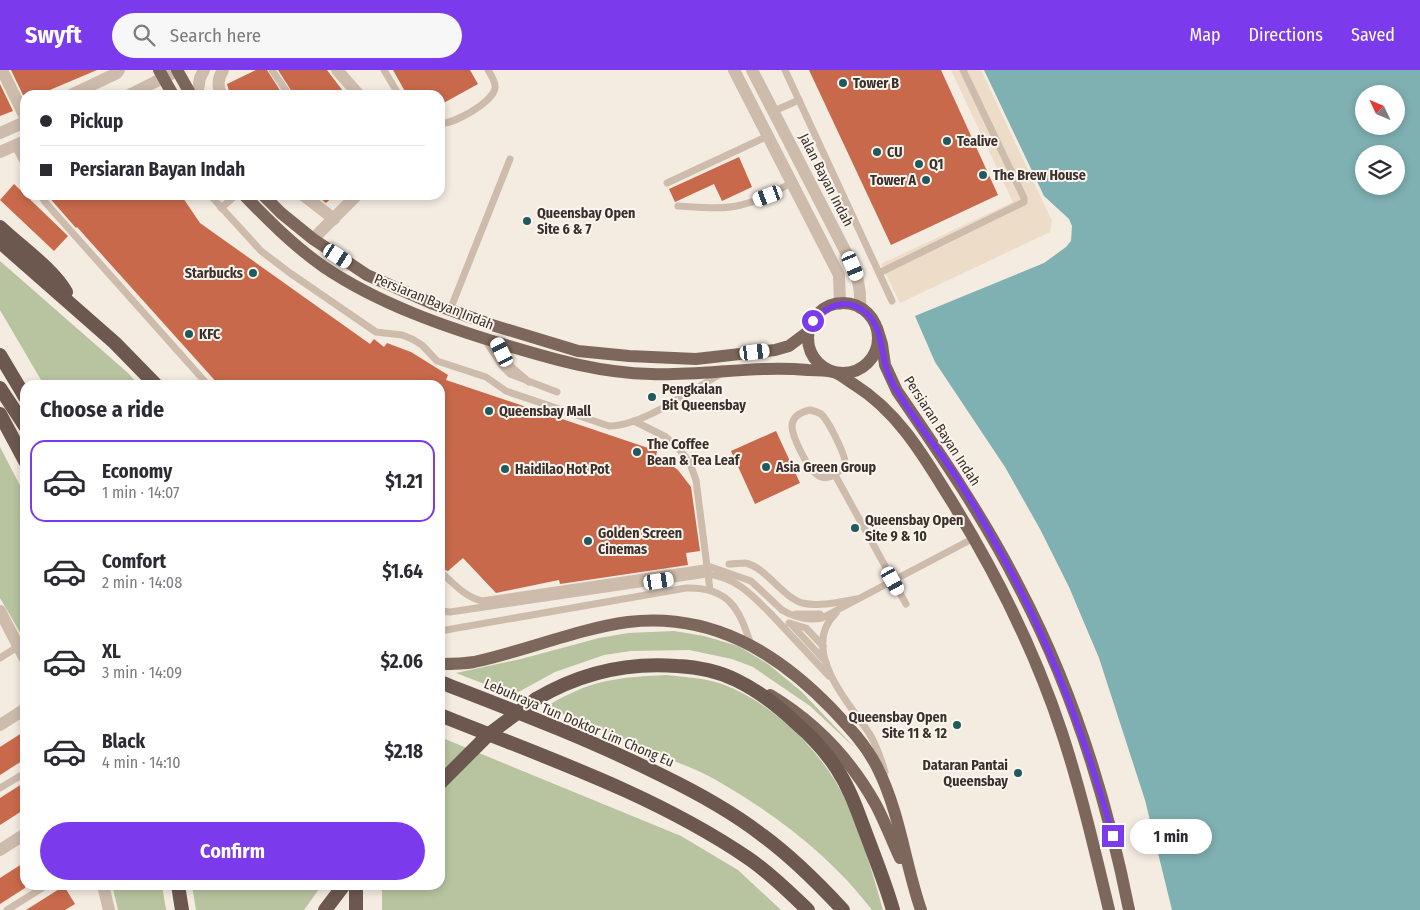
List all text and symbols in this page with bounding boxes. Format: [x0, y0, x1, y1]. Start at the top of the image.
search box [112, 13, 462, 58]
text: Swyft [25, 21, 82, 49]
icon: search [130, 21, 158, 49]
text: Search here [170, 24, 261, 47]
text: Map [1189, 24, 1221, 46]
text: Directions [1249, 24, 1323, 46]
text: Saved [1351, 24, 1395, 46]
place label: Tower B [853, 75, 899, 92]
marker: Tower B [837, 77, 849, 89]
north arrow [1355, 85, 1405, 135]
map controls [1355, 85, 1405, 195]
text: Pickup [70, 110, 123, 133]
street label: Jalan Bayan Indah [795, 131, 857, 229]
place label: Tealive [957, 133, 998, 150]
marker: Tealive [941, 135, 953, 147]
place label: CU [887, 144, 902, 161]
button: layers [1355, 145, 1405, 195]
marker: CU [871, 146, 883, 158]
place label: Q1 [929, 156, 944, 173]
text: Persiaran Bayan Indah [70, 158, 245, 181]
marker: Q1 [913, 158, 925, 170]
place label: The Brew House [993, 167, 1086, 184]
marker: The Brew House [977, 169, 989, 181]
place label: Tower A [870, 172, 916, 189]
marker: Tower A [920, 174, 932, 186]
car [751, 184, 784, 208]
place label: Queensbay Open Site 6 & 7 [537, 205, 635, 238]
marker: Queensbay Open Site 6 & 7 [521, 215, 533, 227]
car [321, 242, 354, 270]
car [840, 249, 865, 283]
place label: Starbucks [185, 265, 243, 282]
marker: Starbucks [247, 267, 259, 279]
street label: Persiaran Bayan Indah [372, 270, 496, 334]
route start [802, 310, 824, 332]
place label: KFC [199, 326, 221, 343]
marker: KFC [183, 328, 195, 340]
car [488, 335, 515, 369]
car [739, 343, 770, 361]
street label: Persiaran Bayan Indah [900, 373, 984, 489]
place label: Pengkalan Bit Queensbay [662, 381, 746, 414]
marker: Pengkalan Bit Queensbay [646, 391, 658, 403]
text: Choose a ride [40, 396, 164, 423]
place label: Queensbay Mall [499, 403, 591, 420]
marker: Queensbay Mall [483, 405, 495, 417]
place label: The Coffee Bean & Tea Leaf [647, 436, 741, 469]
marker: The Coffee Bean & Tea Leaf [631, 446, 643, 458]
icon: car [42, 459, 87, 504]
place label: Asia Green Group [775, 459, 876, 476]
text: Economy [102, 460, 172, 483]
place label: Haidilao Hot Pot [515, 461, 611, 478]
marker: Asia Green Group [760, 461, 772, 473]
marker: Haidilao Hot Pot [499, 463, 511, 475]
text: $1.21 [385, 470, 423, 493]
text: 1 min · 14:07 [102, 483, 180, 502]
place label: Queensbay Open Site 9 & 10 [865, 512, 963, 545]
marker: Queensbay Open Site 9 & 10 [849, 522, 861, 534]
place label: Golden Screen Cinemas [598, 525, 682, 558]
marker: Golden Screen Cinemas [582, 535, 594, 547]
icon: car [42, 549, 87, 594]
text: Comfort [102, 550, 166, 573]
text: $1.64 [382, 560, 423, 583]
car [879, 564, 906, 598]
car [643, 571, 674, 591]
text: 2 min · 14:08 [102, 573, 182, 592]
icon: car [42, 639, 87, 684]
text: XL [102, 640, 121, 663]
text: $2.06 [381, 650, 423, 673]
text: 3 min · 14:09 [102, 663, 182, 682]
street label: Lebuhraya Tun Doktor Lim Chong Eu [482, 675, 676, 771]
place label: Queensbay Open Site 11 & 12 [849, 709, 948, 742]
marker: Queensbay Open Site 11 & 12 [951, 719, 963, 731]
icon: car [42, 729, 87, 774]
text: Black [102, 730, 145, 753]
text: $2.18 [384, 740, 423, 763]
text: 4 min · 14:10 [102, 753, 180, 772]
place label: Dataran Pantai Queensbay [923, 757, 1008, 790]
marker: Dataran Pantai Queensbay [1012, 767, 1024, 779]
callout: 1 min [1130, 818, 1213, 854]
button: Confirm [40, 822, 425, 880]
route end [1102, 825, 1124, 847]
text: 1 min [1154, 827, 1188, 846]

